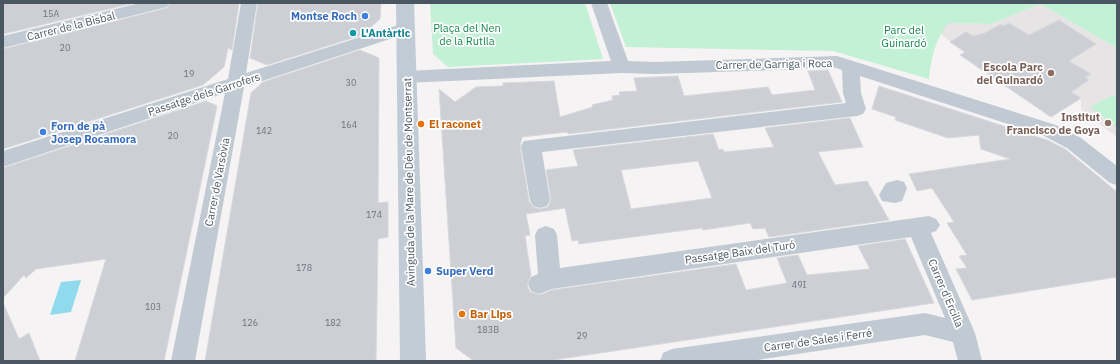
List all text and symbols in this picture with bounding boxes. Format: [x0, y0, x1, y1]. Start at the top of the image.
street label: Carrer de la Bisbal [25, 8, 117, 44]
house number: 15A [43, 8, 60, 19]
place label: Montse Roch [291, 9, 357, 23]
marker: Montse Roch [360, 11, 370, 21]
park label: Plaça del Nen de la Rutlla [433, 21, 501, 48]
park label: Parc del Guinardó [881, 23, 927, 50]
place label: L'Antàrtic [361, 26, 411, 40]
marker: L'Antàrtic [348, 28, 358, 38]
house number: 20 [60, 42, 70, 53]
street label: Carrer de Garriga i Roca [715, 56, 833, 72]
place label: Escola Parc del Guinardó [976, 60, 1043, 87]
house number: 19 [184, 68, 194, 79]
marker: Escola Parc del Guinardó [1046, 68, 1056, 78]
street label: Passatge dels Garrofers [146, 69, 262, 119]
house number: 30 [346, 77, 356, 88]
street label: Avinguda de la Mare de Déu de Montserrat [400, 77, 418, 286]
place label: Institut Francisco de Goya [1007, 110, 1100, 137]
place label: El raconet [429, 117, 481, 131]
marker: Institut Francisco de Goya [1103, 118, 1113, 128]
place label: Forn de pà Josep Rocamora [51, 119, 136, 146]
house number: 164 [341, 119, 357, 130]
marker: El raconet [416, 119, 426, 129]
house number: 142 [256, 125, 272, 136]
marker: Forn de pà Josep Rocamora [38, 127, 48, 137]
house number: 20 [168, 130, 178, 141]
street label: Carrer de Varsòvia [202, 136, 232, 228]
house number: 174 [366, 209, 382, 220]
street label: Passatge Baix del Turó [684, 237, 796, 267]
street label: Carrer d'Ercilla [925, 257, 967, 329]
house number: 178 [296, 262, 312, 273]
place label: Super Verd [436, 264, 493, 278]
marker: Super Verd [423, 266, 433, 276]
house number: 49I [792, 279, 807, 290]
house number: 103 [145, 301, 161, 312]
place label: Bar Lips [470, 307, 512, 321]
marker: Bar Lips [457, 309, 467, 319]
house number: 126 [242, 317, 258, 328]
house number: 182 [325, 317, 341, 328]
house number: 183B [477, 324, 499, 335]
street label: Carrer de Sales i Ferré [763, 325, 873, 355]
house number: 29 [577, 330, 587, 341]

